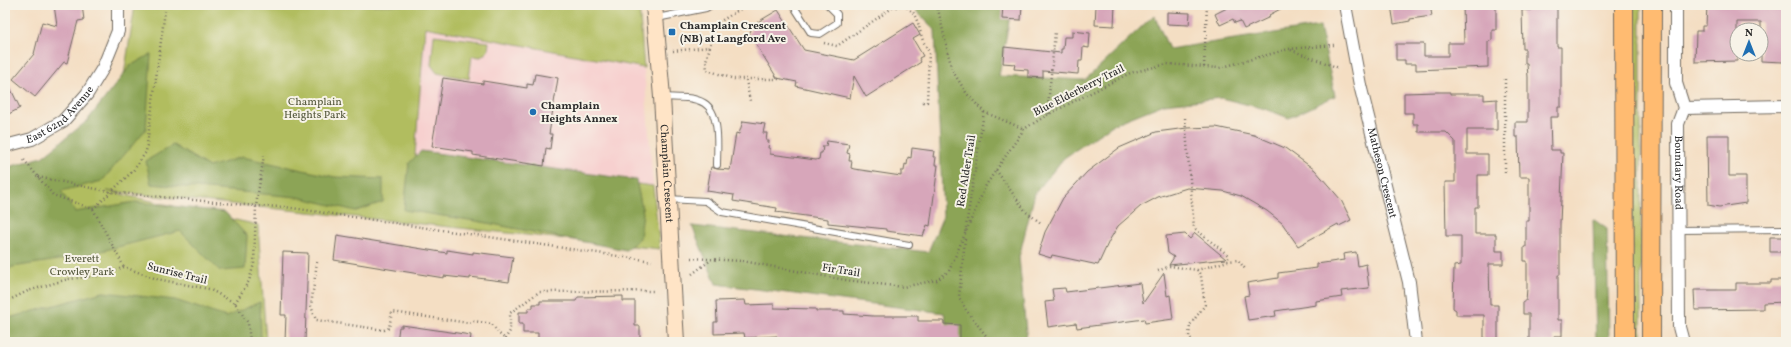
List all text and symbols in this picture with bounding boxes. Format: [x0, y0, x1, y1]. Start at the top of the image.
place label: Champlain Crescent (NB) at Langford Ave [680, 19, 787, 47]
north arrow [1729, 22, 1769, 62]
text: N [1745, 26, 1753, 41]
marker: Champlain Crescent (NB) at Langford Ave [667, 27, 677, 37]
street label: Blue Elderberry Trail [1031, 62, 1127, 120]
street label: East 62nd Avenue [25, 83, 98, 148]
park label: Champlain Heights Park [284, 95, 346, 123]
place label: Champlain Heights Annex [541, 99, 618, 127]
marker: Champlain Heights Annex [528, 107, 538, 117]
street label: Champlain Crescent [656, 124, 677, 223]
street label: Matheson Crescent [1363, 126, 1400, 220]
street label: Red Alder Trail [954, 134, 980, 208]
street label: Boundary Road [1671, 135, 1686, 210]
park label: Everett Crowley Park [50, 252, 114, 280]
street label: Sunrise Trail [145, 259, 209, 289]
street label: Fir Trail [821, 261, 861, 281]

